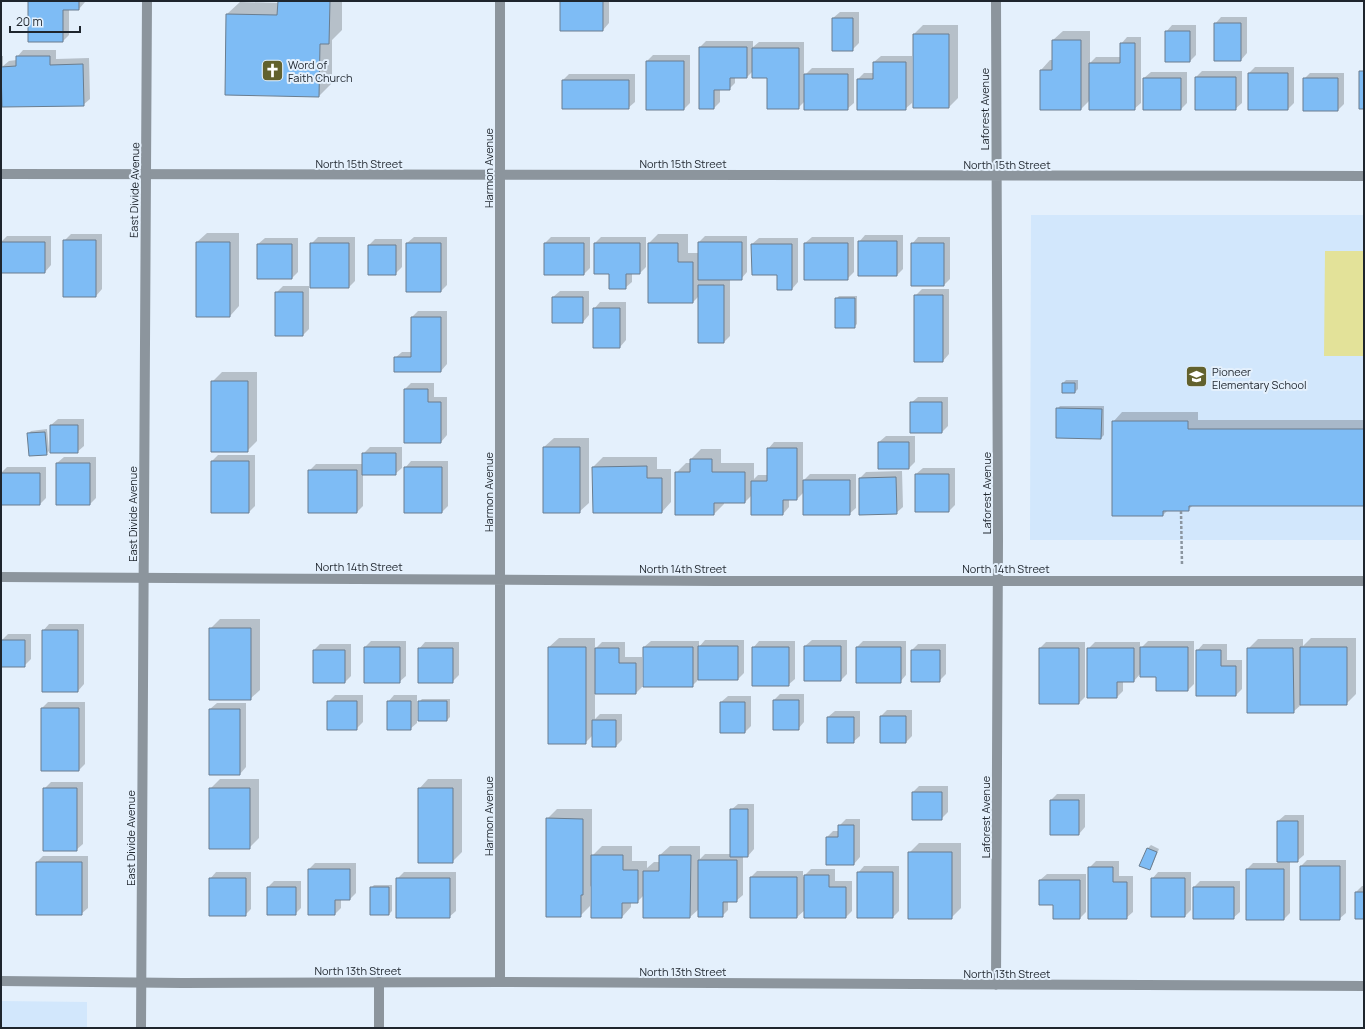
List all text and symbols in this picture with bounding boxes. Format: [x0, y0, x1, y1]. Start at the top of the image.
scale bar [10, 8, 80, 34]
text: 20 m [16, 13, 43, 30]
church icon: Word of Faith Church [259, 57, 285, 83]
place label: Word of Faith Church [288, 57, 353, 85]
street label: Laforest Avenue [977, 67, 992, 150]
street label: Harmon Avenue [481, 128, 496, 208]
street label: East Divide Avenue [126, 141, 142, 238]
street label: North 15th Street [315, 156, 403, 171]
street label: North 15th Street [639, 156, 727, 171]
street label: North 15th Street [963, 157, 1051, 172]
school or university icon: Pioneer Elementary School [1184, 364, 1210, 390]
place label: Pioneer Elementary School [1212, 364, 1307, 392]
street label: Laforest Avenue [979, 451, 994, 534]
street label: Harmon Avenue [481, 452, 496, 532]
street label: East Divide Avenue [125, 466, 140, 562]
street label: North 14th Street [315, 559, 403, 574]
street label: North 14th Street [639, 561, 727, 576]
street label: North 14th Street [962, 561, 1050, 576]
street label: Laforest Avenue [978, 775, 993, 858]
street label: Harmon Avenue [481, 776, 496, 856]
street label: East Divide Avenue [123, 790, 138, 886]
street label: North 13th Street [315, 963, 401, 978]
street label: North 13th Street [640, 964, 726, 979]
street label: North 13th Street [964, 966, 1050, 981]

